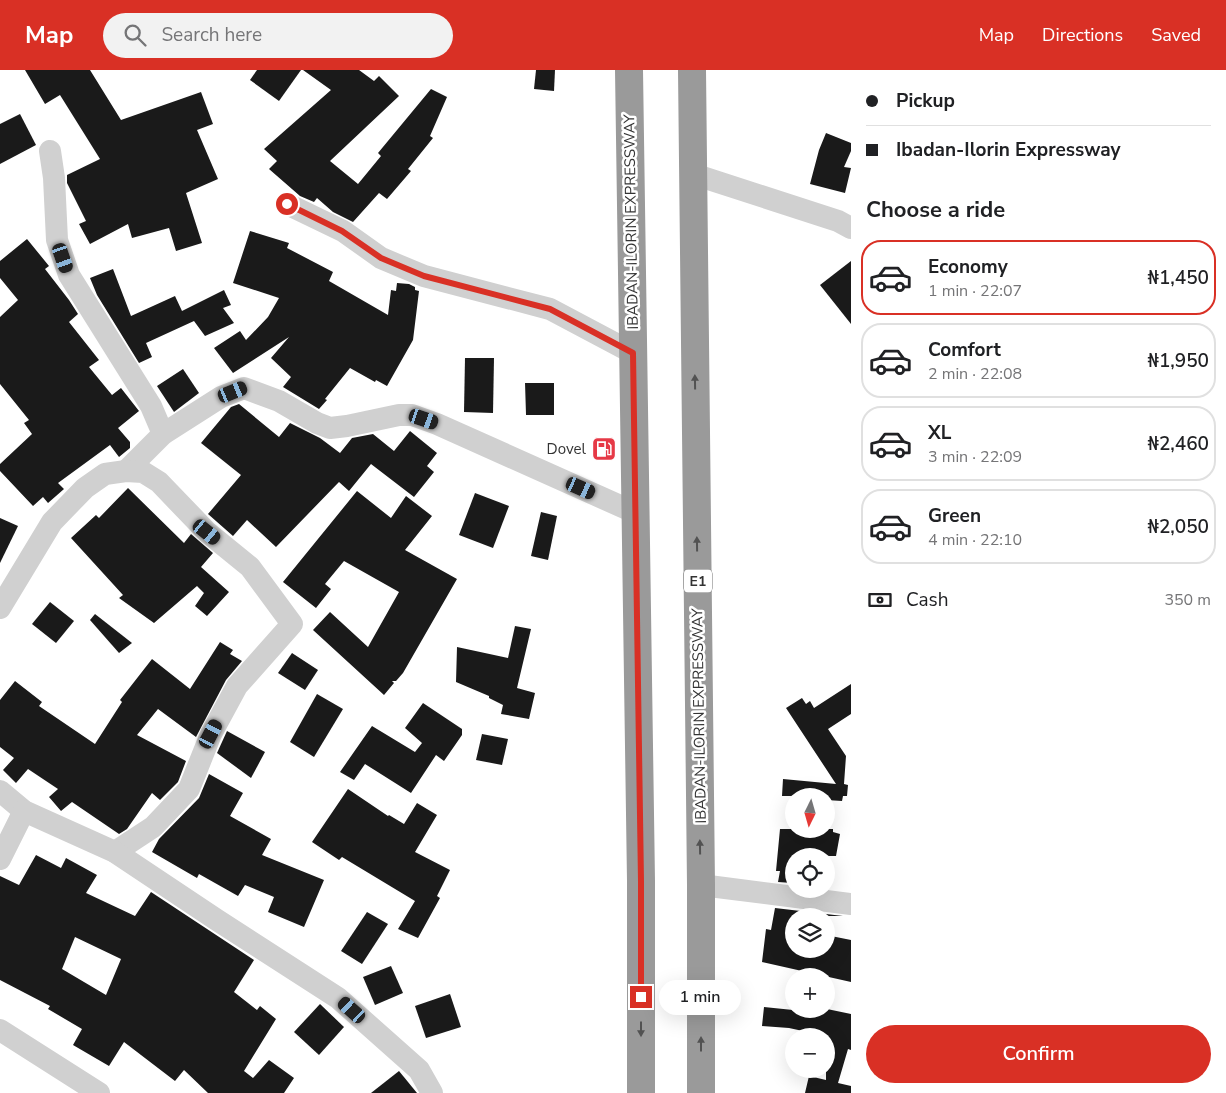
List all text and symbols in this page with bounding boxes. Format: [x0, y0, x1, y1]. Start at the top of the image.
search box [103, 13, 453, 58]
text: Map [25, 19, 73, 51]
icon: search [121, 21, 149, 49]
text: Search here [161, 22, 262, 48]
text: Map [979, 23, 1014, 47]
text: Directions [1042, 23, 1123, 47]
text: Saved [1151, 23, 1201, 47]
text: Pickup [896, 88, 955, 114]
street label: IBADAN-ILORIN EXPRESSWAY [619, 113, 643, 330]
text: Ibadan-Ilorin Expressway [896, 137, 1120, 163]
route start [276, 193, 298, 215]
text: Choose a ride [866, 195, 1005, 225]
car [51, 241, 74, 275]
text: Economy [928, 254, 1008, 280]
icon: car [868, 255, 913, 300]
text: ₦1,450 [1147, 265, 1209, 291]
text: 1 min · 22:07 [928, 280, 1022, 302]
text: Comfort [928, 337, 1001, 363]
icon: car [868, 338, 913, 383]
text: ₦1,950 [1147, 348, 1209, 374]
text: 2 min · 22:08 [928, 363, 1022, 385]
one-way arrow [691, 374, 699, 390]
car [216, 379, 249, 405]
car [407, 407, 440, 431]
text: XL [928, 420, 951, 446]
icon: car [868, 421, 913, 466]
text: ₦2,460 [1147, 431, 1209, 457]
fuel station icon: Dovel [591, 436, 617, 462]
place label: Dovel [547, 439, 587, 459]
text: 3 min · 22:09 [928, 446, 1022, 468]
car [564, 475, 597, 501]
text: Green [928, 503, 981, 529]
icon: car [868, 504, 913, 549]
text: ₦2,050 [1147, 514, 1209, 540]
car [190, 517, 223, 547]
text: 4 min · 22:10 [928, 529, 1022, 551]
one-way arrow [693, 536, 701, 552]
road number: E1 [684, 570, 712, 592]
icon: cash [866, 586, 894, 614]
text: Cash [906, 587, 948, 613]
text: 350 m [1164, 589, 1211, 611]
street label: IBADAN-ILORIN EXPRESSWAY [687, 607, 711, 824]
car [197, 717, 224, 751]
north arrow [785, 788, 835, 838]
map controls [785, 788, 835, 1078]
one-way arrow [696, 839, 704, 855]
button: locate [785, 848, 835, 898]
button: layers [785, 908, 835, 958]
button: + [785, 968, 835, 1018]
callout: 1 min [658, 980, 741, 1014]
route end [630, 986, 652, 1008]
text: 1 min [680, 986, 720, 1008]
car [335, 994, 368, 1026]
one-way arrow [637, 1021, 645, 1037]
button: Confirm [866, 1025, 1211, 1083]
button: − [785, 1028, 835, 1078]
one-way arrow [697, 1036, 705, 1052]

